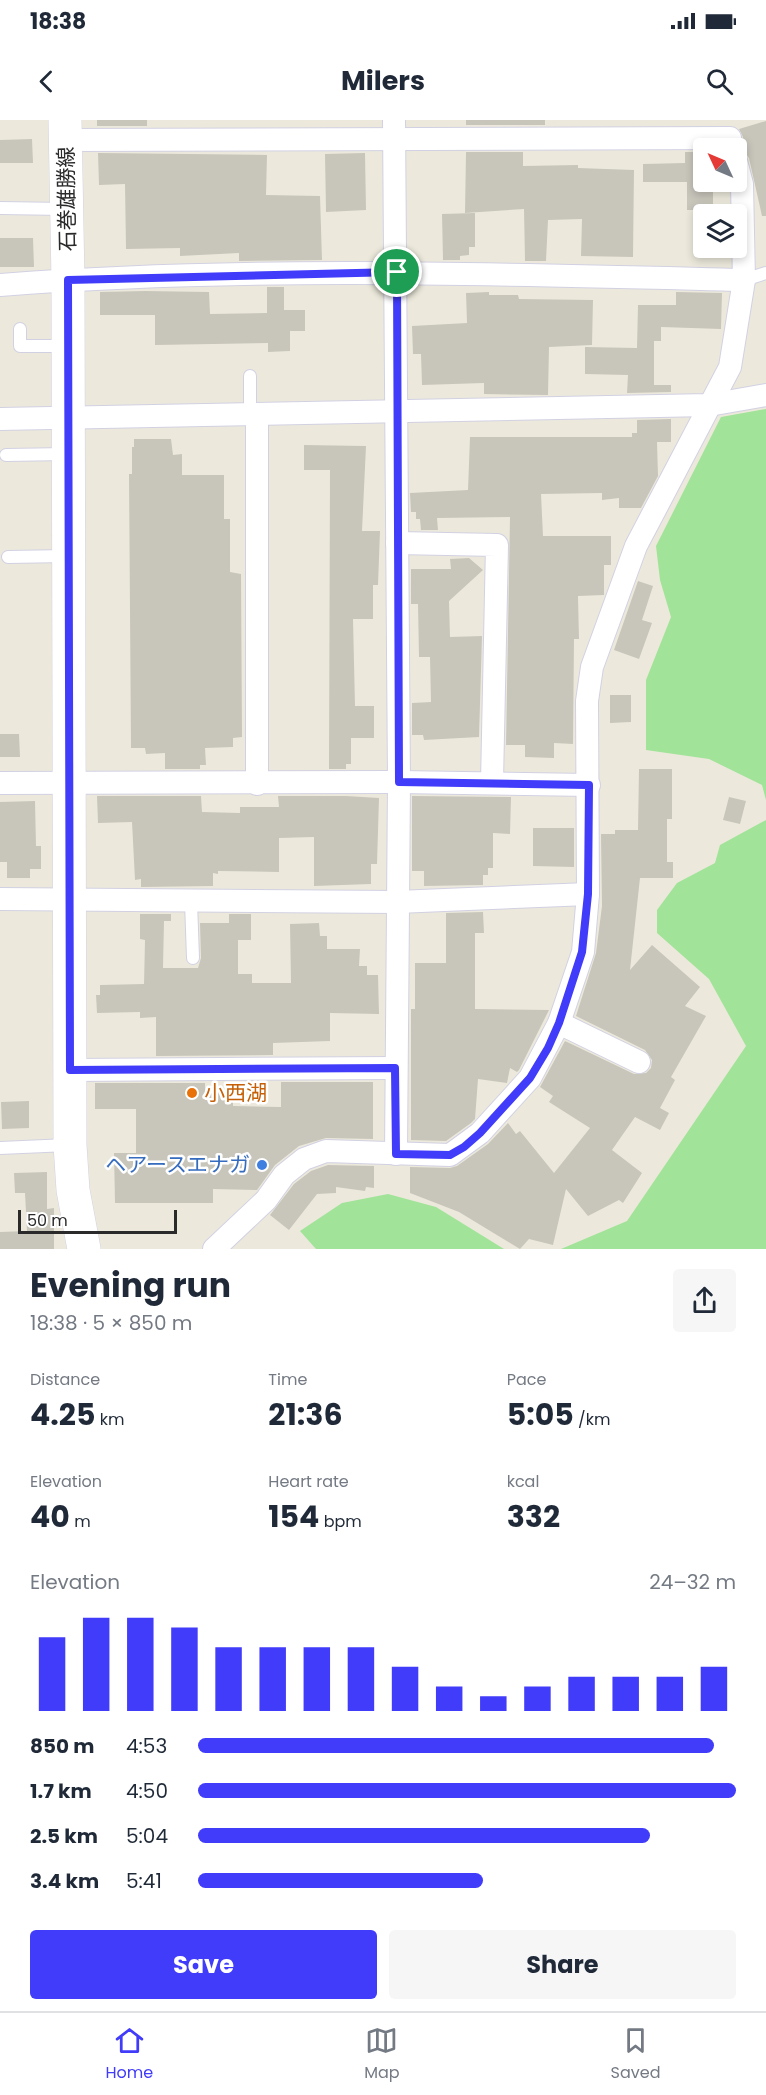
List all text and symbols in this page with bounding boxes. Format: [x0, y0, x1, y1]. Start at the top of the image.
text: 18:38 [30, 6, 86, 37]
text: Milers [341, 62, 425, 99]
icon: back [30, 65, 63, 98]
icon: search [703, 65, 736, 98]
north arrow [693, 138, 747, 192]
map controls [693, 138, 747, 258]
street label: 石巻雄勝線 [51, 146, 82, 252]
button: layers [693, 204, 747, 258]
pin [371, 246, 422, 297]
icon: arrive [380, 255, 413, 288]
place label: 小西湖 [204, 1078, 267, 1107]
marker: 小西湖 [185, 1086, 199, 1100]
place label: ヘアースエナガ [105, 1150, 250, 1179]
marker: ヘアースエナガ [255, 1158, 269, 1172]
scale bar [18, 1207, 177, 1234]
text: 50 m [27, 1209, 68, 1232]
text: Evening run [30, 1262, 231, 1309]
button: share [673, 1269, 736, 1332]
text: 18:38 · 5 × 850 m [30, 1309, 192, 1337]
text: Distance [30, 1368, 100, 1391]
text: Time [268, 1368, 307, 1391]
text: Pace [507, 1368, 546, 1391]
text: 4.25 [30, 1393, 95, 1436]
text: 21:36 [268, 1393, 343, 1436]
text: 5:05 [507, 1393, 574, 1436]
text: km [95, 1408, 124, 1431]
text: /km [574, 1408, 610, 1431]
text: Elevation [30, 1470, 102, 1493]
text: Heart rate [268, 1470, 349, 1493]
text: kcal [507, 1470, 539, 1493]
text: 40 [30, 1495, 70, 1538]
text: 154 [268, 1495, 319, 1538]
text: 332 [507, 1495, 560, 1538]
text: m [70, 1510, 91, 1533]
text: bpm [319, 1510, 362, 1533]
text: Elevation [30, 1568, 120, 1596]
text: 24–32 m [649, 1568, 736, 1596]
text: 850 m [30, 1732, 94, 1760]
text: 4:53 [126, 1732, 167, 1760]
text: 1.7 km [30, 1777, 92, 1805]
text: 4:50 [126, 1777, 168, 1805]
text: 2.5 km [30, 1822, 98, 1850]
text: 5:04 [126, 1822, 168, 1850]
text: 3.4 km [30, 1867, 99, 1895]
text: 5:41 [126, 1867, 162, 1895]
button: Save [30, 1930, 377, 1999]
button: Share [389, 1930, 736, 1999]
tab: Home [105, 2024, 153, 2085]
tab: Map [364, 2024, 400, 2085]
tab: Saved [611, 2024, 660, 2085]

